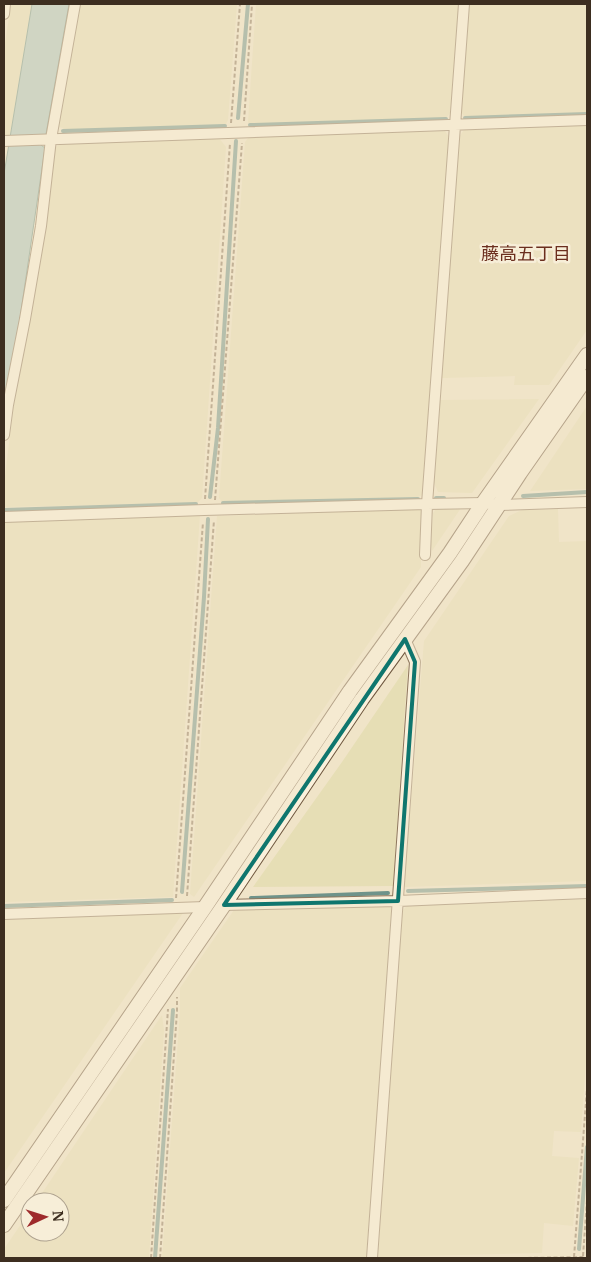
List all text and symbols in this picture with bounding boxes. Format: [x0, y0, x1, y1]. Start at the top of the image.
district label: 藤高五丁目 [481, 242, 571, 265]
north arrow [20, 1192, 70, 1242]
text: N [49, 1210, 67, 1222]

